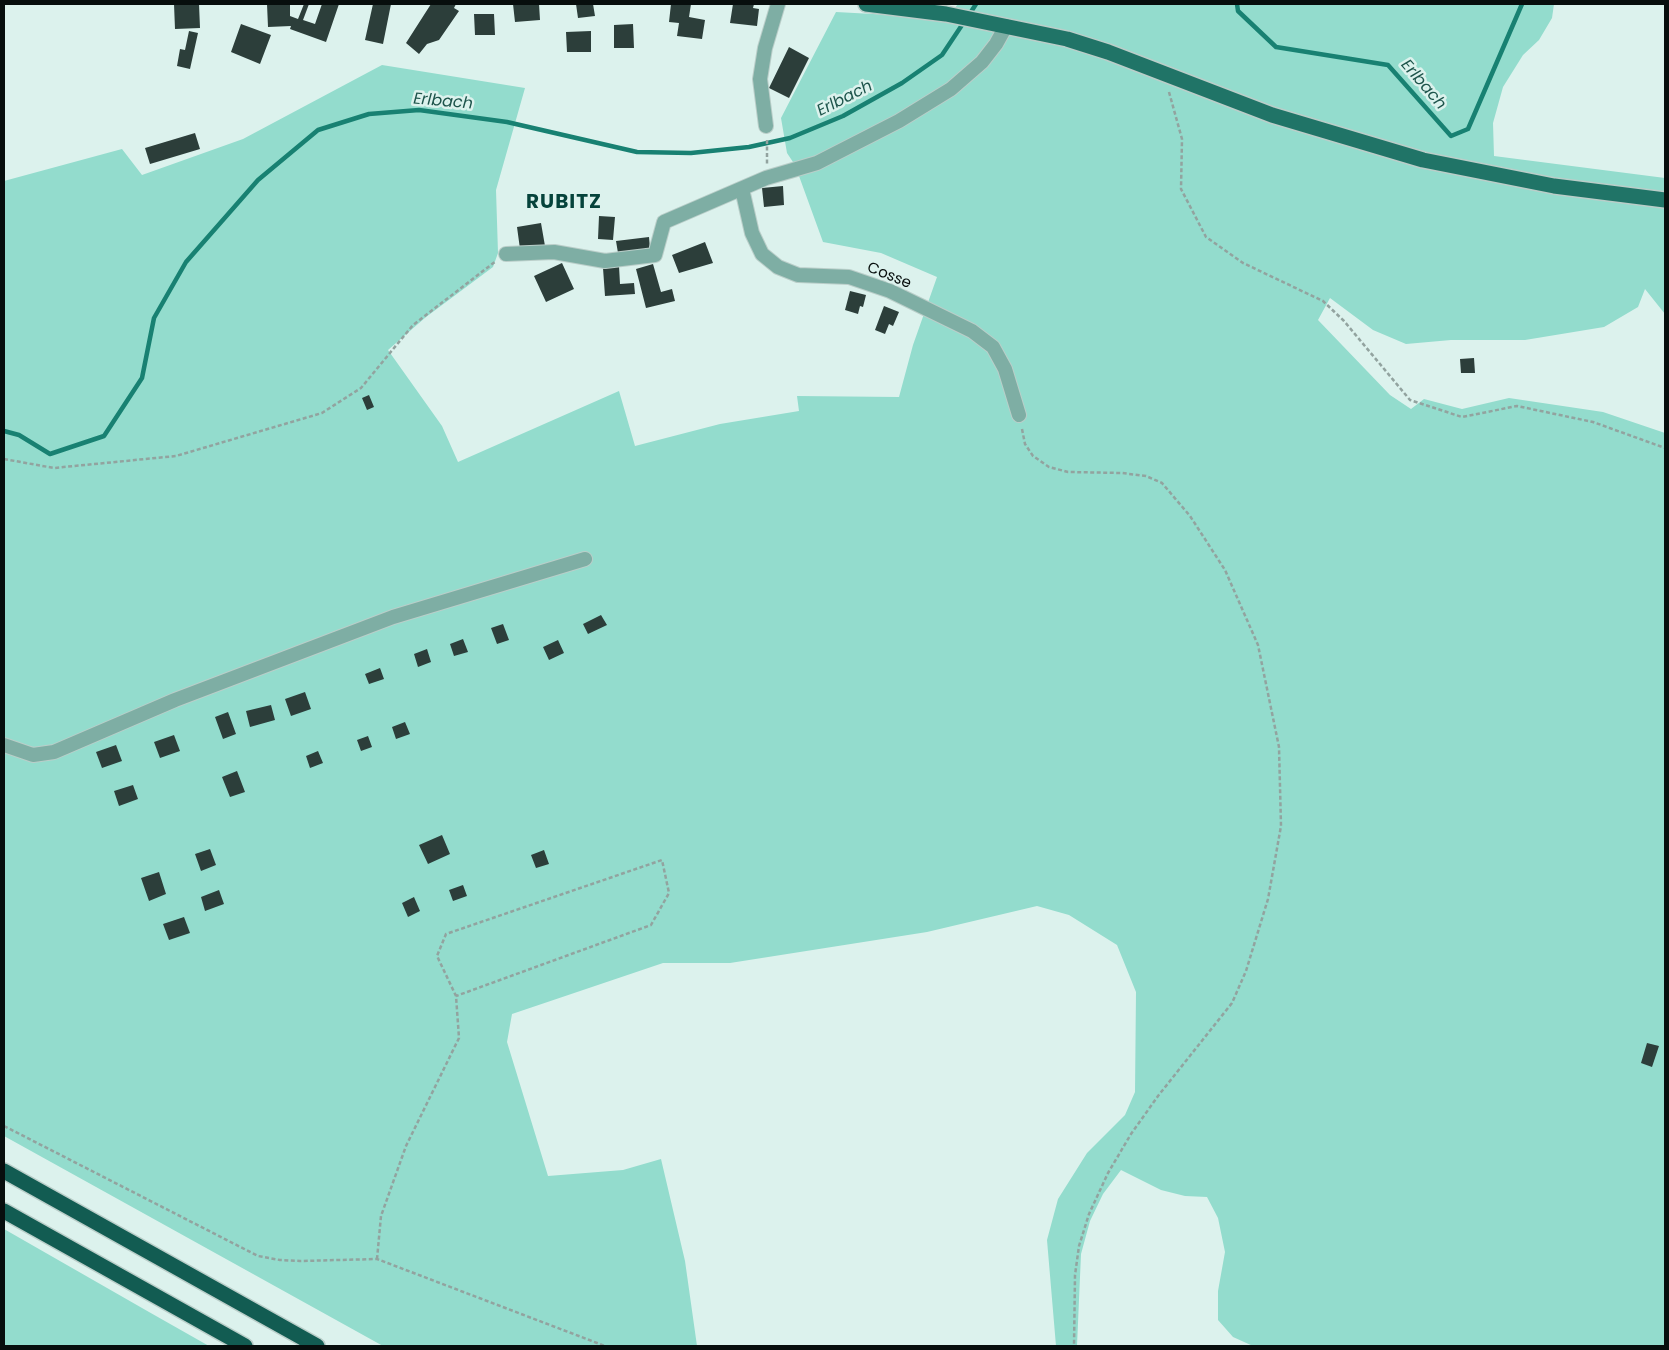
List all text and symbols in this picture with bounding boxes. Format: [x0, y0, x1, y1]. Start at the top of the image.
water label: Erlbach [1396, 56, 1450, 114]
water label: Erlbach [814, 77, 876, 121]
water label: Erlbach [412, 90, 474, 114]
district label: RUBITZ [525, 191, 603, 215]
street label: Cosse [864, 259, 914, 293]

